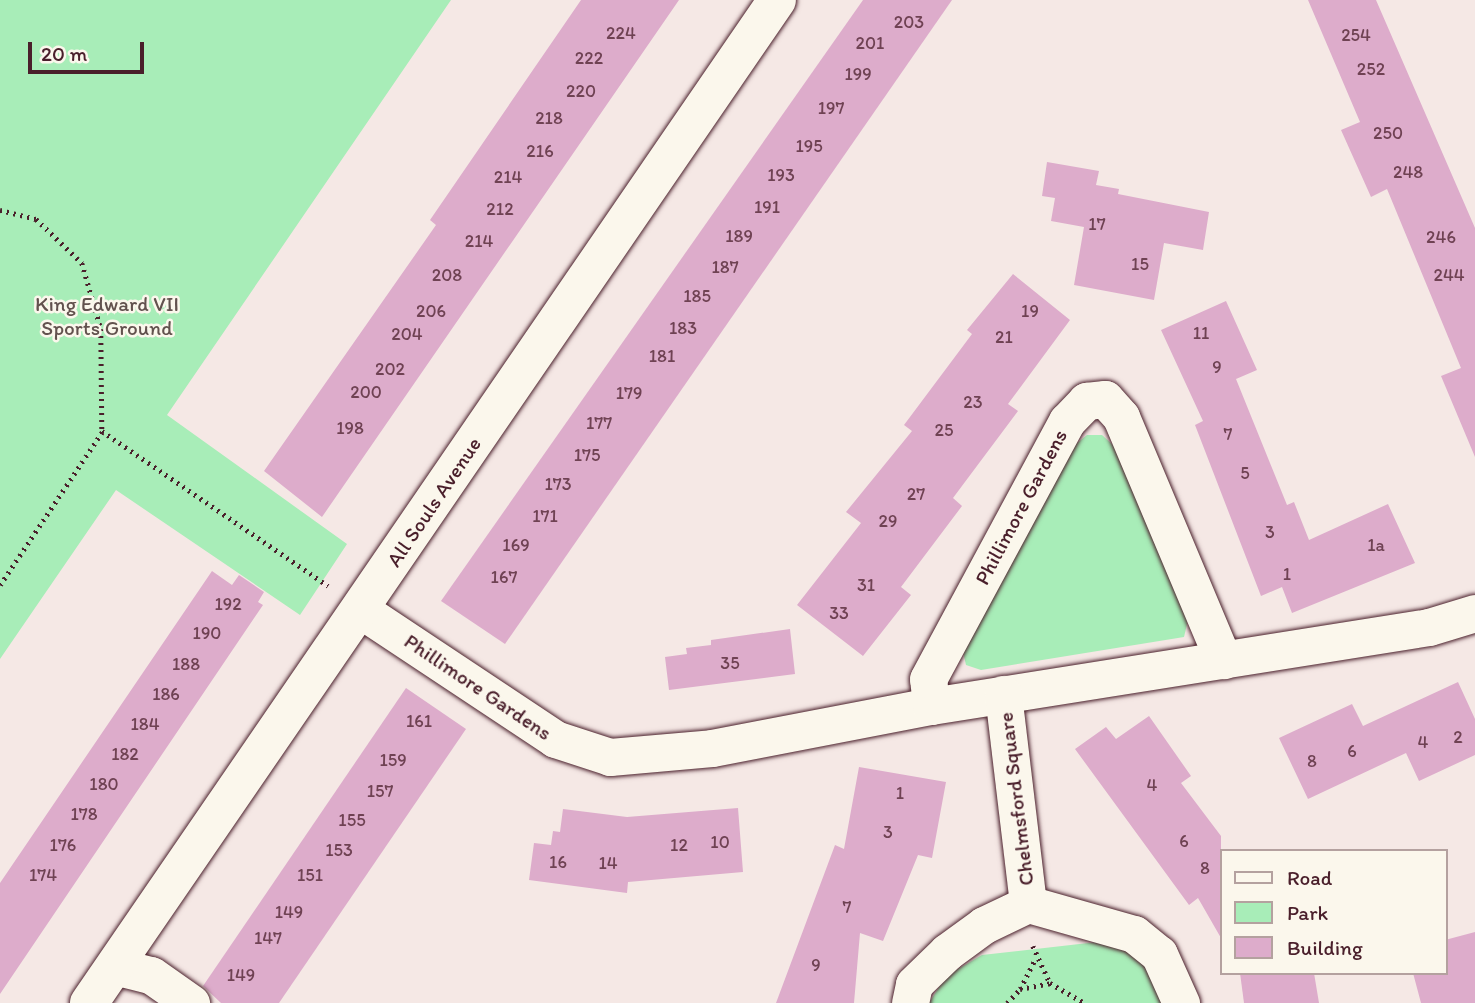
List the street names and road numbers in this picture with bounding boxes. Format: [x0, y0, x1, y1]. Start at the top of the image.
street label: Phillimore Gardens [969, 425, 1073, 589]
street label: All Souls Avenue [382, 433, 486, 571]
street label: Phillimore Gardens [399, 628, 557, 746]
street label: Chelmsford Square [993, 711, 1039, 887]

